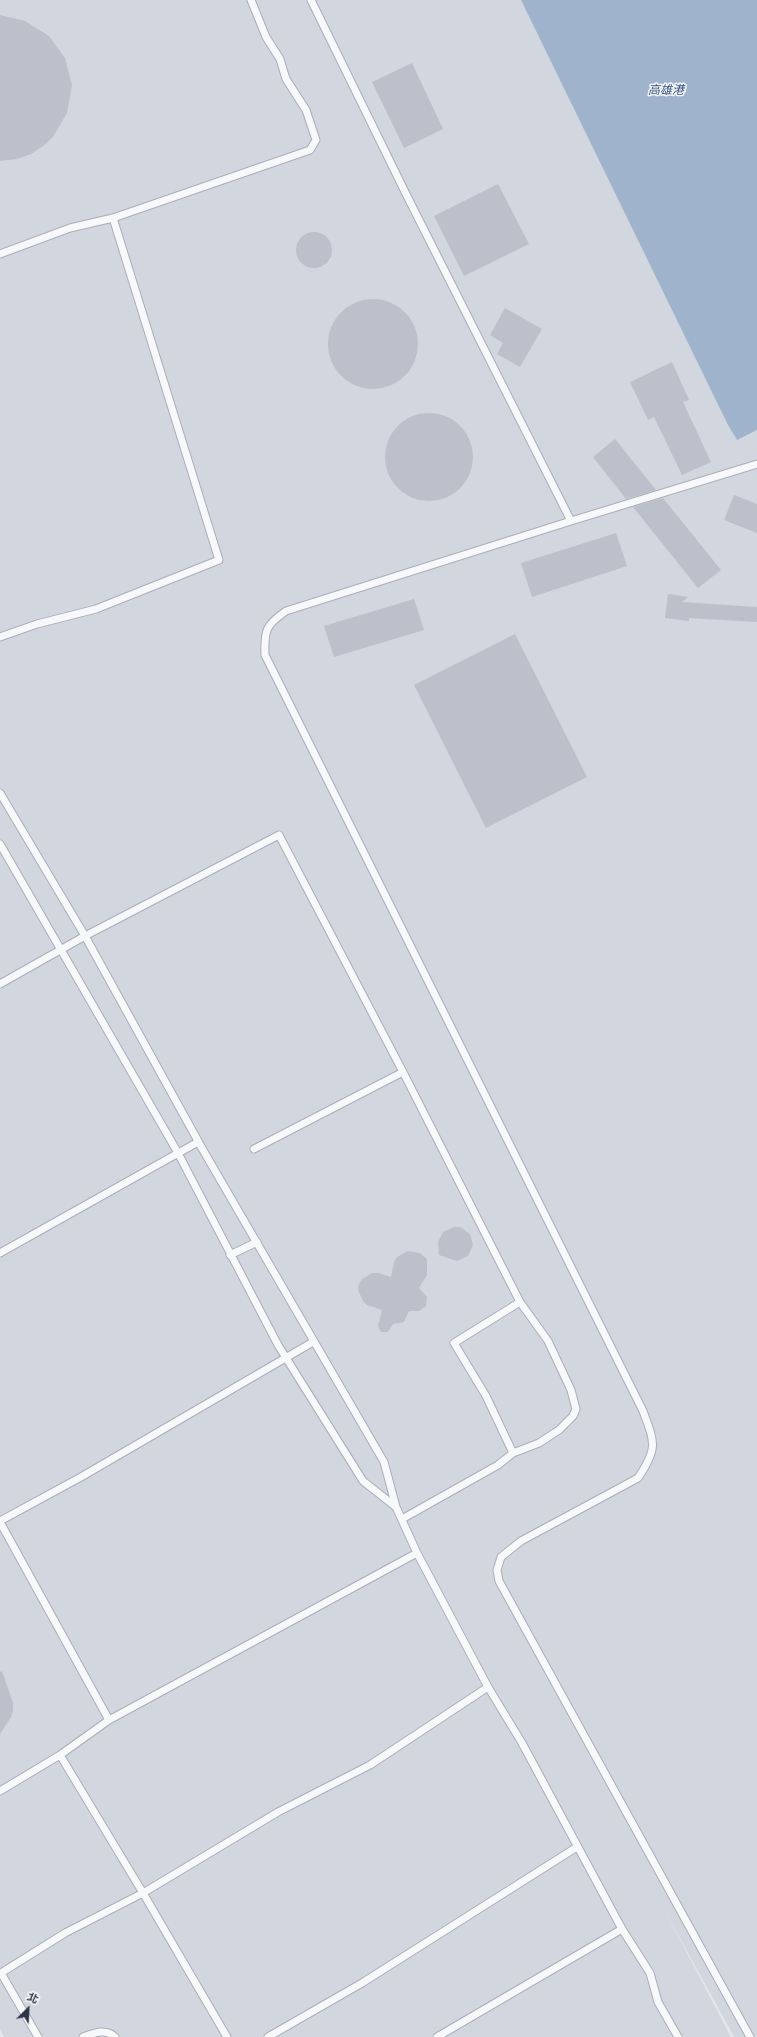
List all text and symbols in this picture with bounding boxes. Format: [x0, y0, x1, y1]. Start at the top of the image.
water label: 高雄港 [648, 84, 684, 98]
text: 北 [25, 1988, 41, 2007]
north arrow [8, 1989, 48, 2029]

